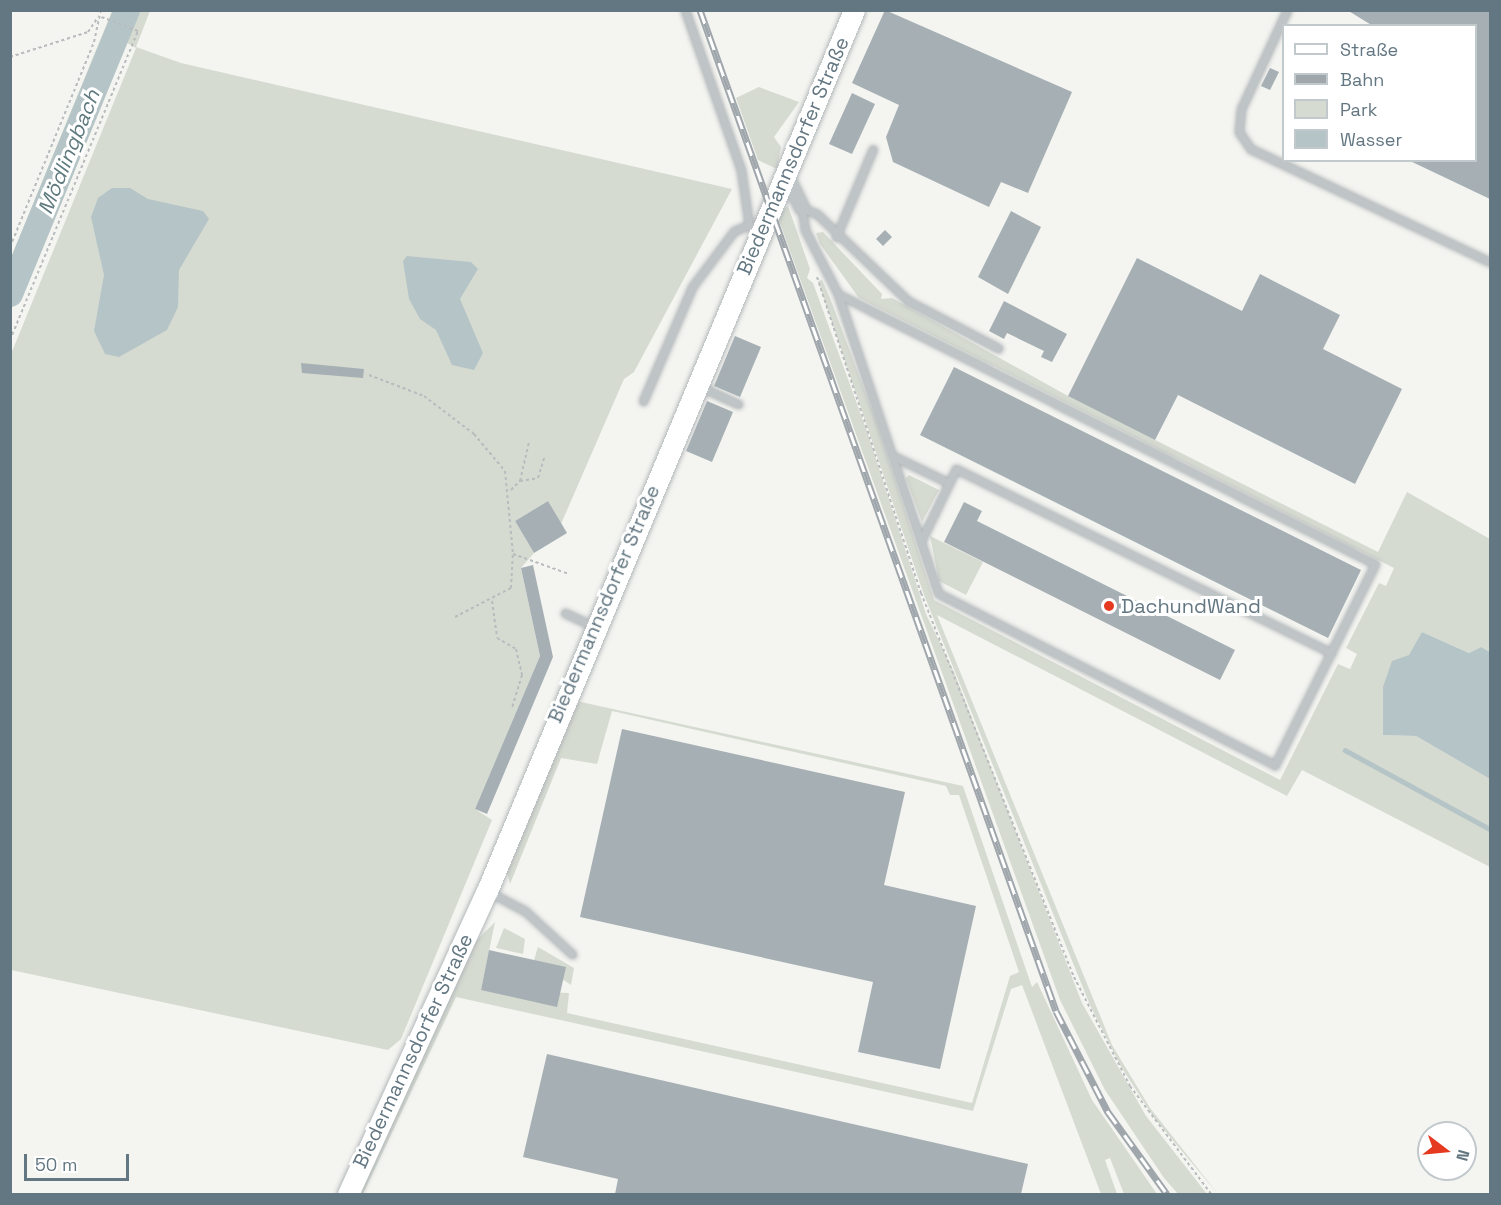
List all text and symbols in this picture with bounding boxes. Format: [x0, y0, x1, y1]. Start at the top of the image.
legend [1282, 24, 1477, 162]
street label: Biedermannsdorfer Straße [732, 33, 854, 279]
text: Straße [1340, 38, 1398, 61]
text: Bahn [1340, 68, 1384, 91]
water label: Mödlingbach [33, 86, 105, 218]
text: Park [1340, 98, 1377, 121]
text: Wasser [1340, 128, 1402, 151]
street label: Biedermannsdorfer Straße [543, 481, 665, 727]
place label: DachundWand [1121, 594, 1261, 618]
marker: DachundWand [1102, 599, 1116, 613]
street label: Biedermannsdorfer Straße [348, 930, 478, 1172]
north arrow [1417, 1121, 1477, 1181]
scale bar [27, 1142, 132, 1180]
text: N [1451, 1147, 1474, 1164]
text: 50 m [35, 1153, 77, 1176]

